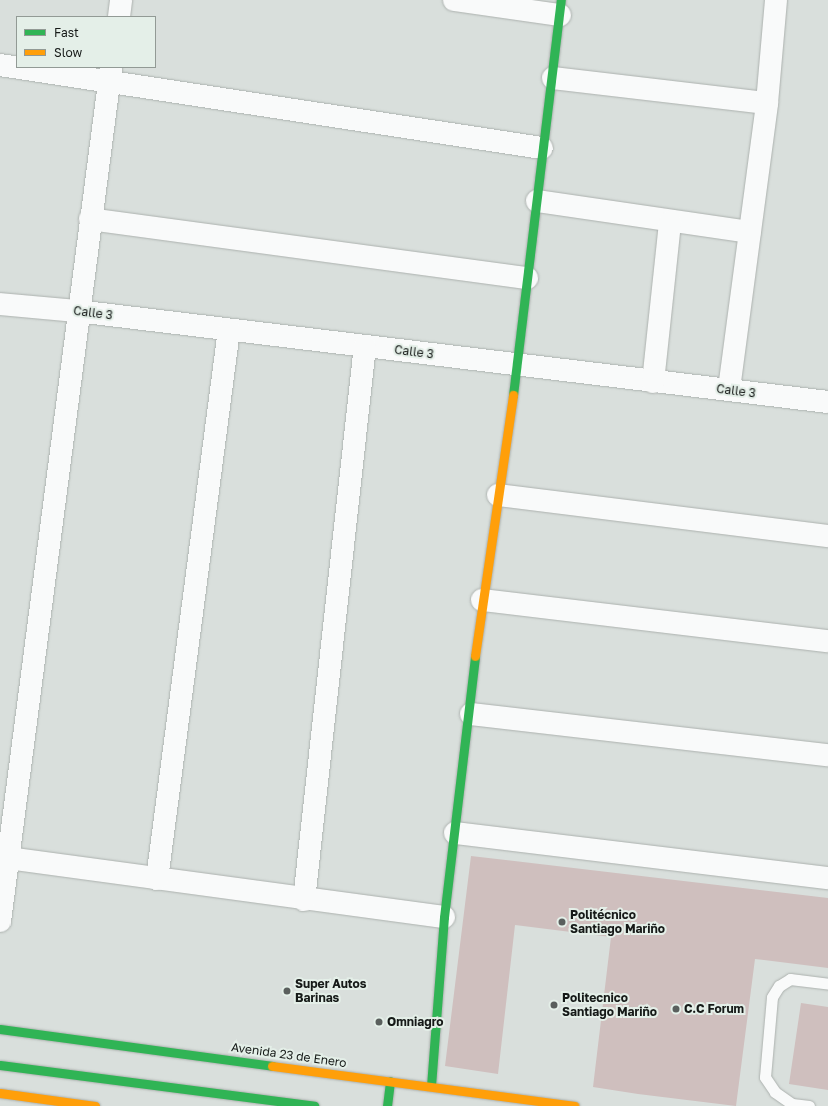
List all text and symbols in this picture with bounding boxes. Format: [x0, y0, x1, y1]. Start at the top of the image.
legend [16, 16, 156, 68]
text: Fast [54, 25, 79, 40]
text: Slow [54, 45, 82, 60]
street label: Calle 3 [73, 303, 113, 323]
street label: Calle 3 [394, 342, 434, 362]
street label: Calle 3 [716, 381, 756, 401]
place label: Politécnico Santiago Mariño [570, 908, 665, 936]
marker: Politécnico Santiago Mariño [557, 917, 567, 927]
place label: Super Autos Barinas [295, 977, 367, 1005]
marker: Super Autos Barinas [282, 986, 292, 996]
place label: Politecnico Santiago Mariño [562, 991, 657, 1019]
marker: Politecnico Santiago Mariño [549, 1000, 559, 1010]
place label: C.C Forum [684, 1002, 744, 1016]
marker: C.C Forum [671, 1004, 681, 1014]
place label: Omniagro [387, 1015, 443, 1029]
marker: Omniagro [374, 1017, 384, 1027]
street label: Avenida 23 de Enero [230, 1040, 348, 1070]

